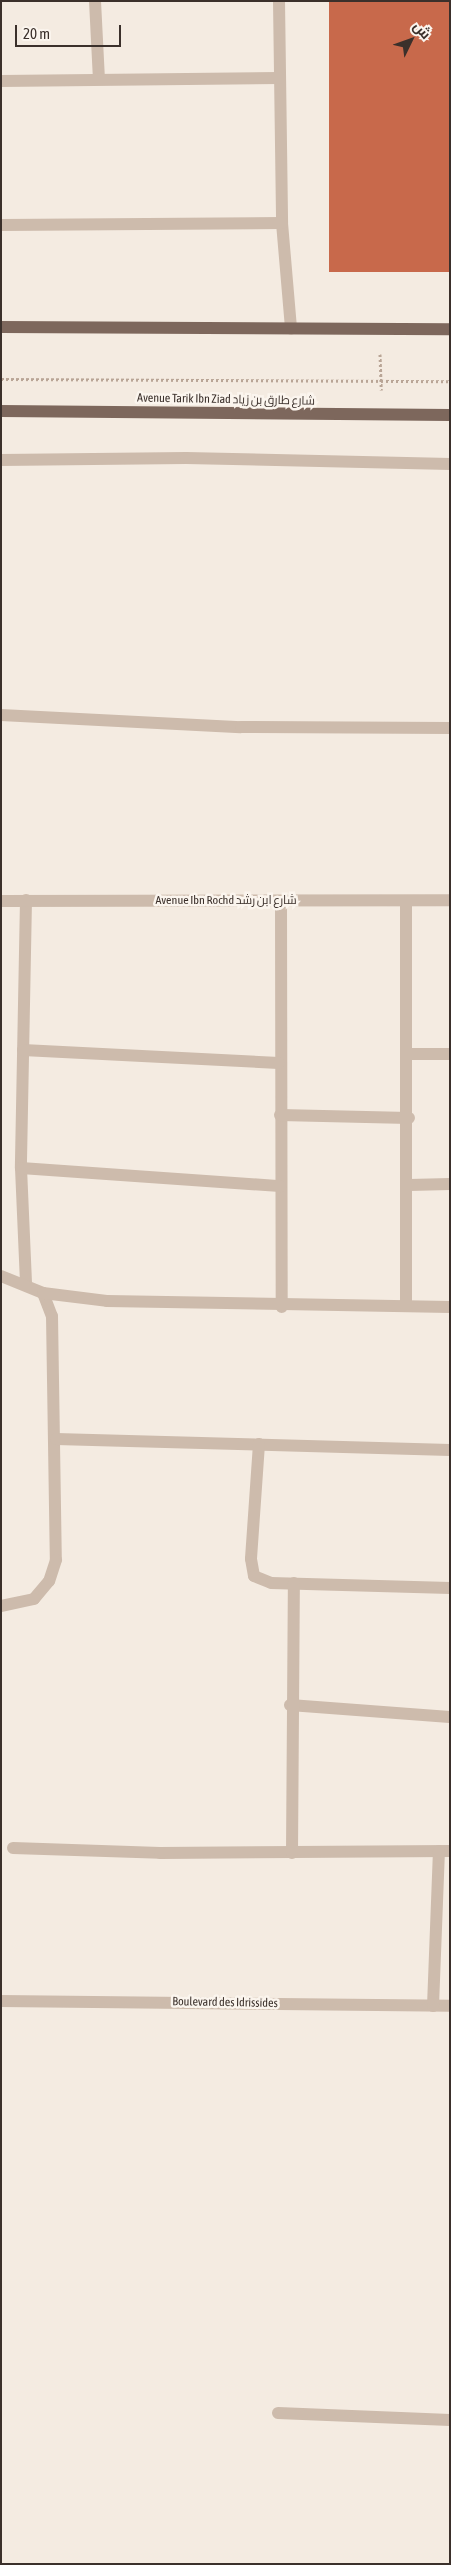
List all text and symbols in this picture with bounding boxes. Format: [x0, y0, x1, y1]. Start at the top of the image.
scale bar [18, 15, 124, 47]
north arrow [386, 15, 436, 65]
text: ش [410, 18, 434, 42]
text: 20 m [23, 25, 50, 42]
street label: Avenue Tarik Ibn Ziad شارع طارق بن زياد [137, 391, 315, 409]
street label: Avenue Ibn Rochd شارع ابن رشد [155, 894, 297, 908]
street label: Boulevard des Idrissides [172, 1995, 278, 2011]

